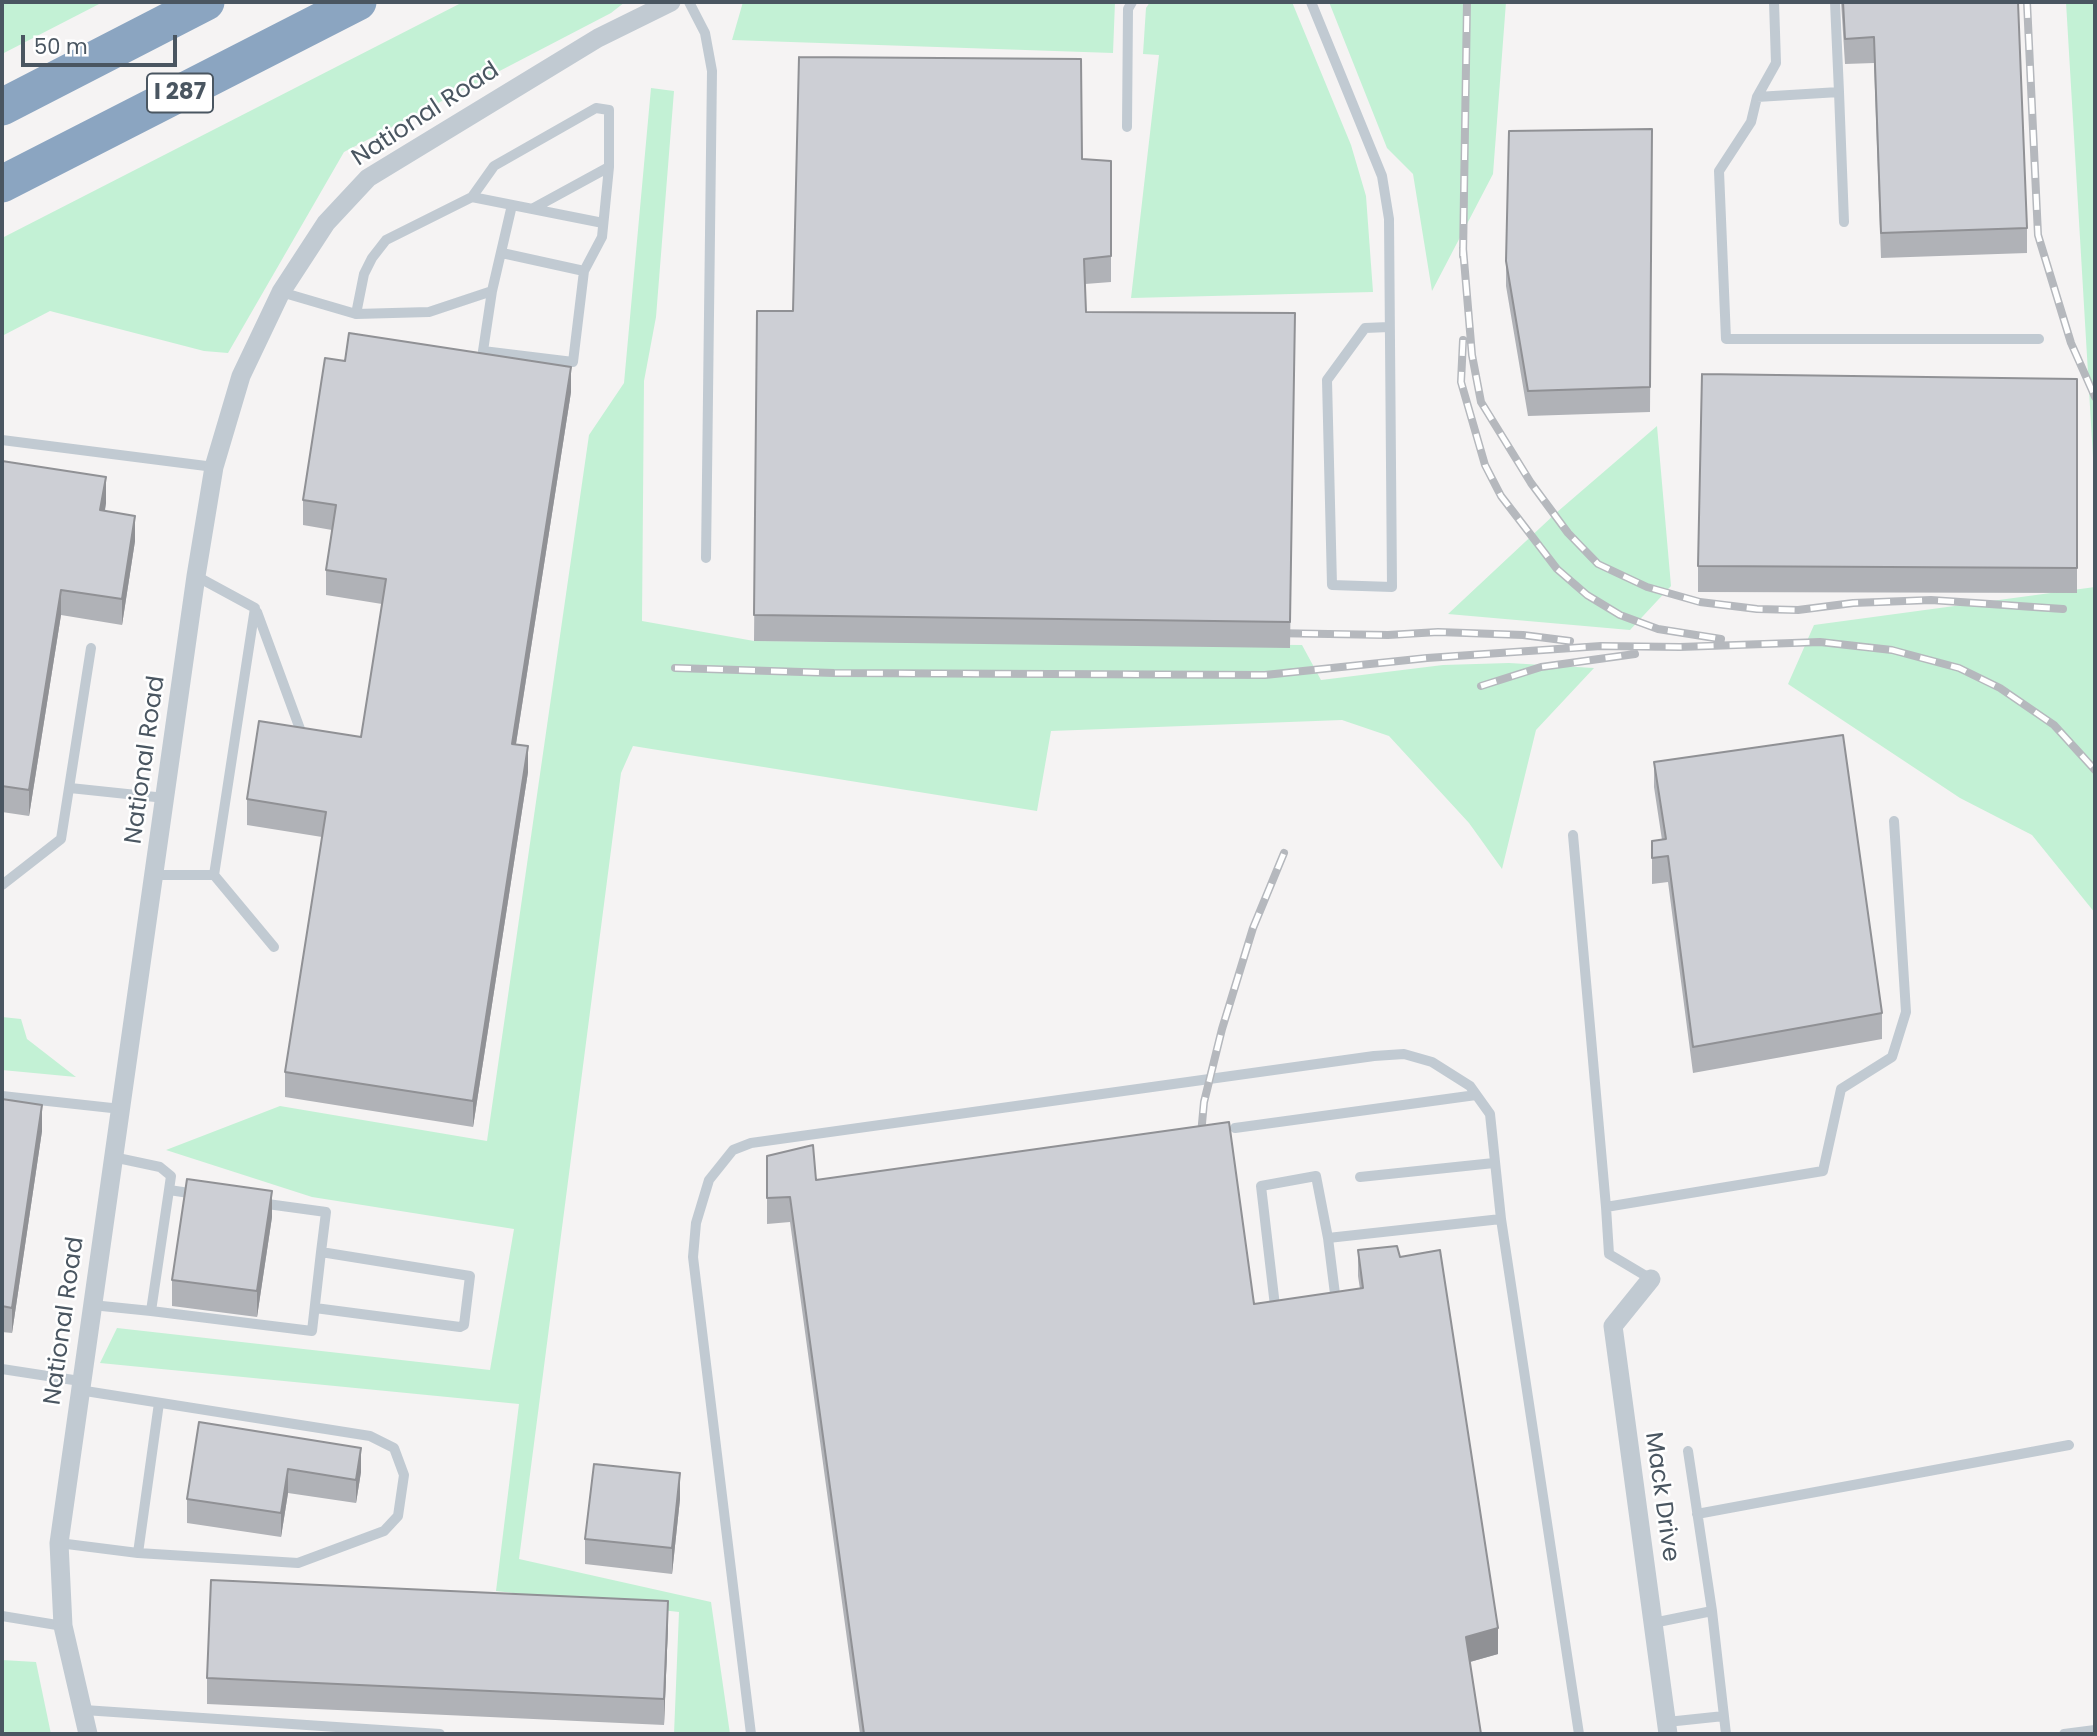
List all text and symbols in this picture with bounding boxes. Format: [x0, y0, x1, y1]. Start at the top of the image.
scale bar [24, 21, 180, 65]
text: 50 m [34, 32, 88, 61]
street label: National Road [347, 57, 505, 173]
road number: I 287 [147, 74, 213, 113]
street label: National Road [120, 674, 172, 846]
street label: National Road [39, 1235, 91, 1407]
street label: Mack Drive [1638, 1430, 1684, 1564]

